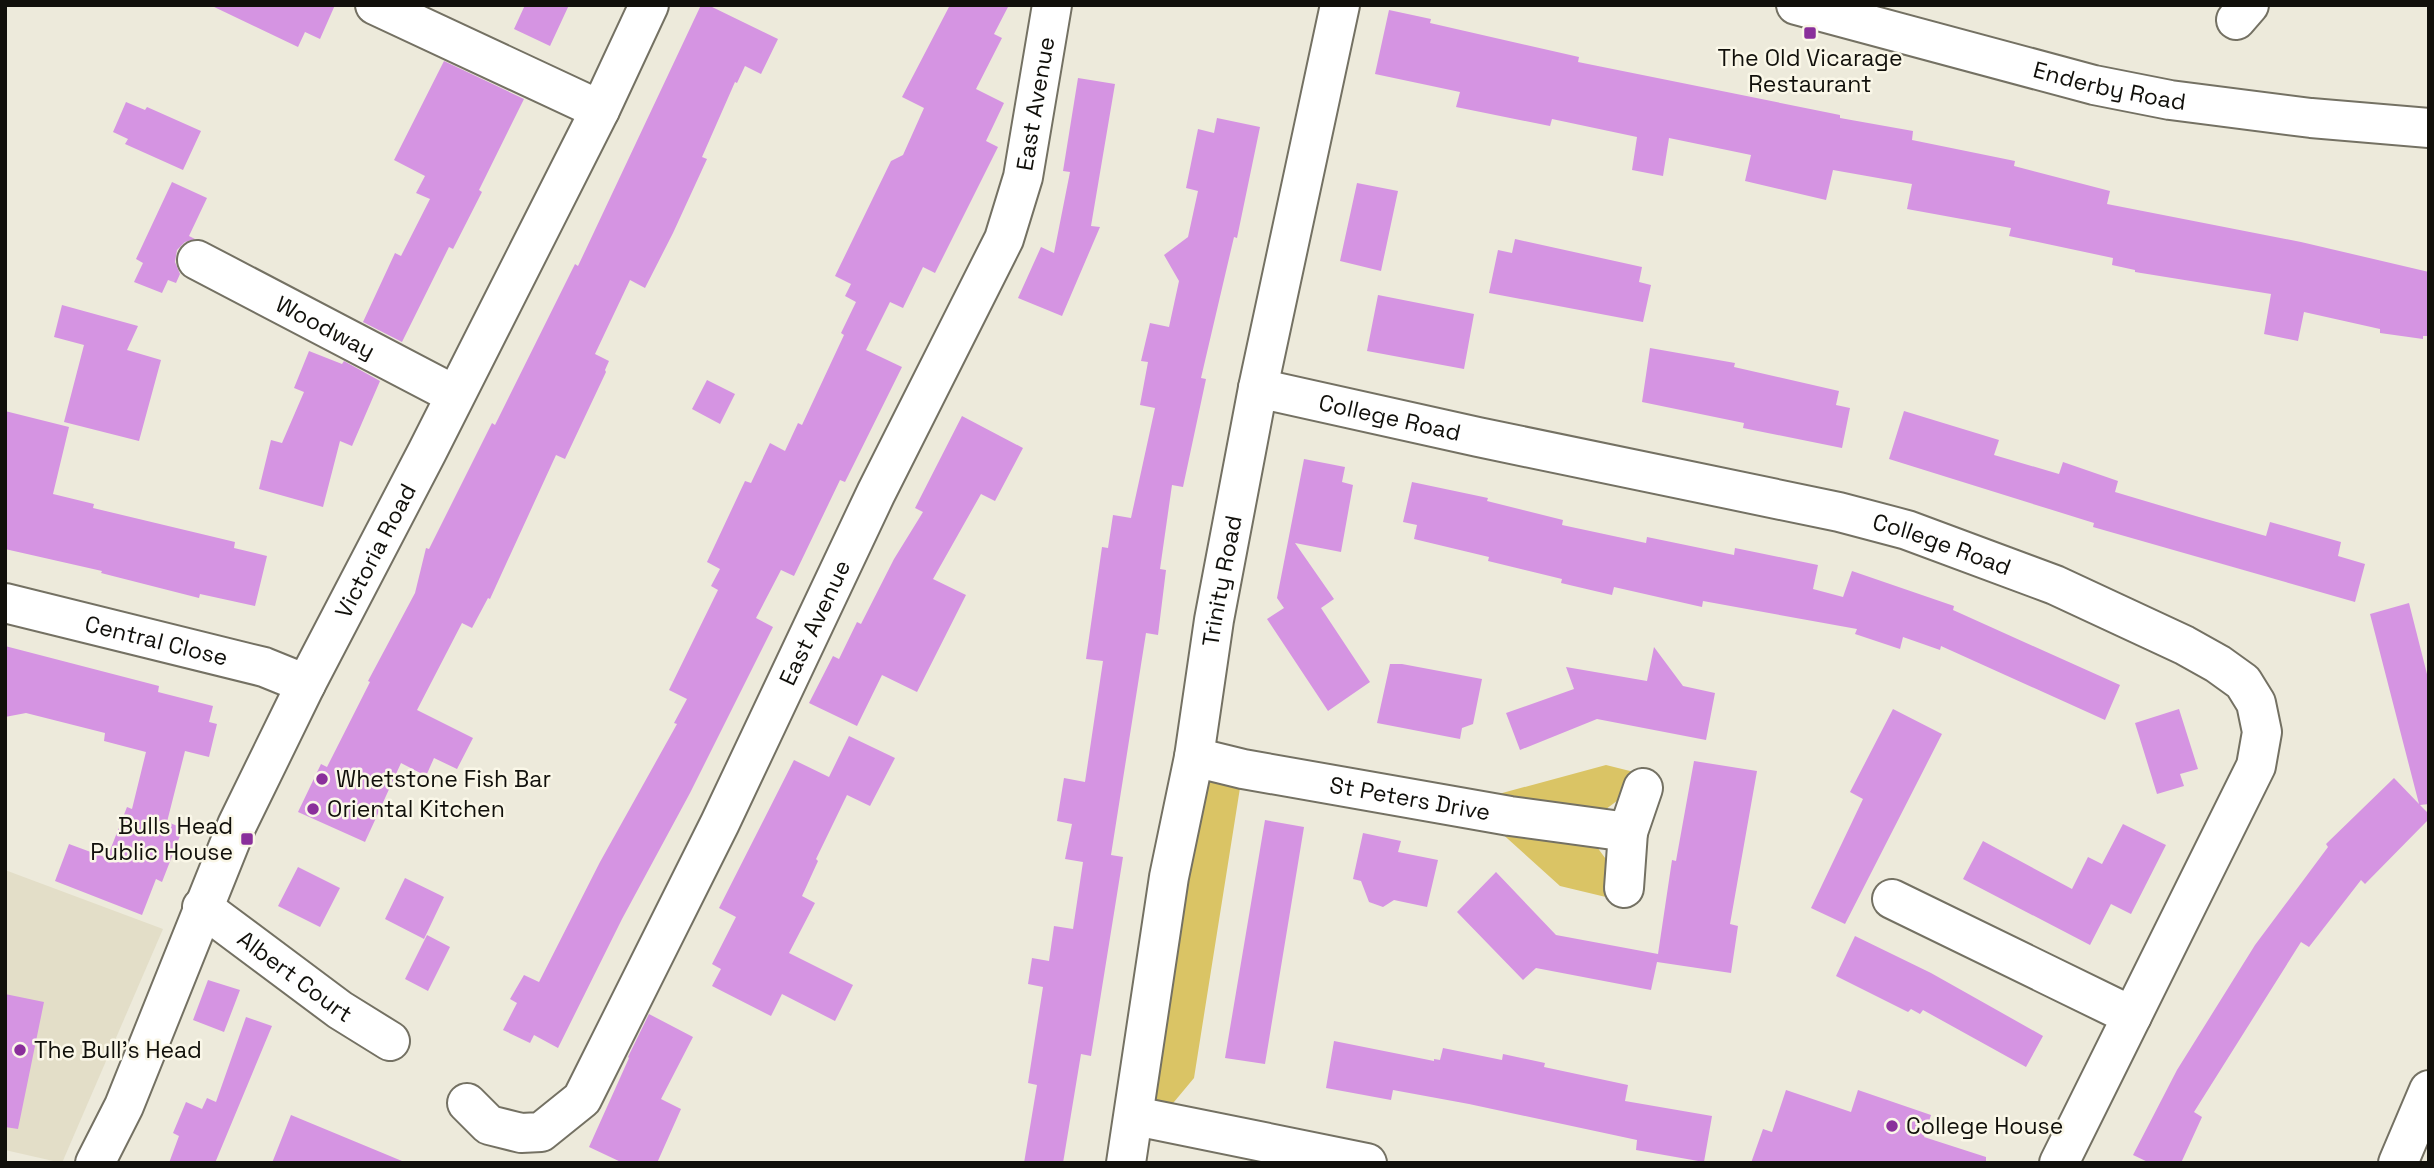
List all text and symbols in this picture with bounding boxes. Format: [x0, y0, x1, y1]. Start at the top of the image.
marker: The Old Vicarage Restaurant [1802, 25, 1818, 41]
street label: East Avenue [1009, 34, 1061, 173]
place label: The Old Vicarage Restaurant [1717, 43, 1903, 99]
street label: Enderby Road [2030, 54, 2187, 117]
street label: Woodway [271, 289, 380, 366]
street label: College Road [1316, 387, 1464, 448]
street label: Victoria Road [328, 478, 423, 623]
street label: College Road [1870, 507, 2015, 582]
street label: Trinity Road [1195, 513, 1249, 649]
street label: East Avenue [772, 555, 857, 690]
street label: Central Close [82, 608, 231, 673]
place label: Whetstone Fish Bar [336, 764, 551, 794]
street label: St Peters Drive [1327, 770, 1493, 827]
marker: Whetstone Fish Bar [314, 771, 330, 787]
place label: Oriental Kitchen [327, 794, 505, 824]
marker: Oriental Kitchen [305, 801, 321, 817]
place label: Bulls Head Public House [90, 811, 233, 867]
marker: Bulls Head Public House [239, 831, 255, 847]
street label: Albert Court [231, 924, 358, 1029]
place label: The Bull's Head [34, 1035, 202, 1065]
marker: The Bull's Head [12, 1042, 28, 1058]
place label: College House [1906, 1111, 2063, 1141]
marker: College House [1884, 1118, 1900, 1134]

